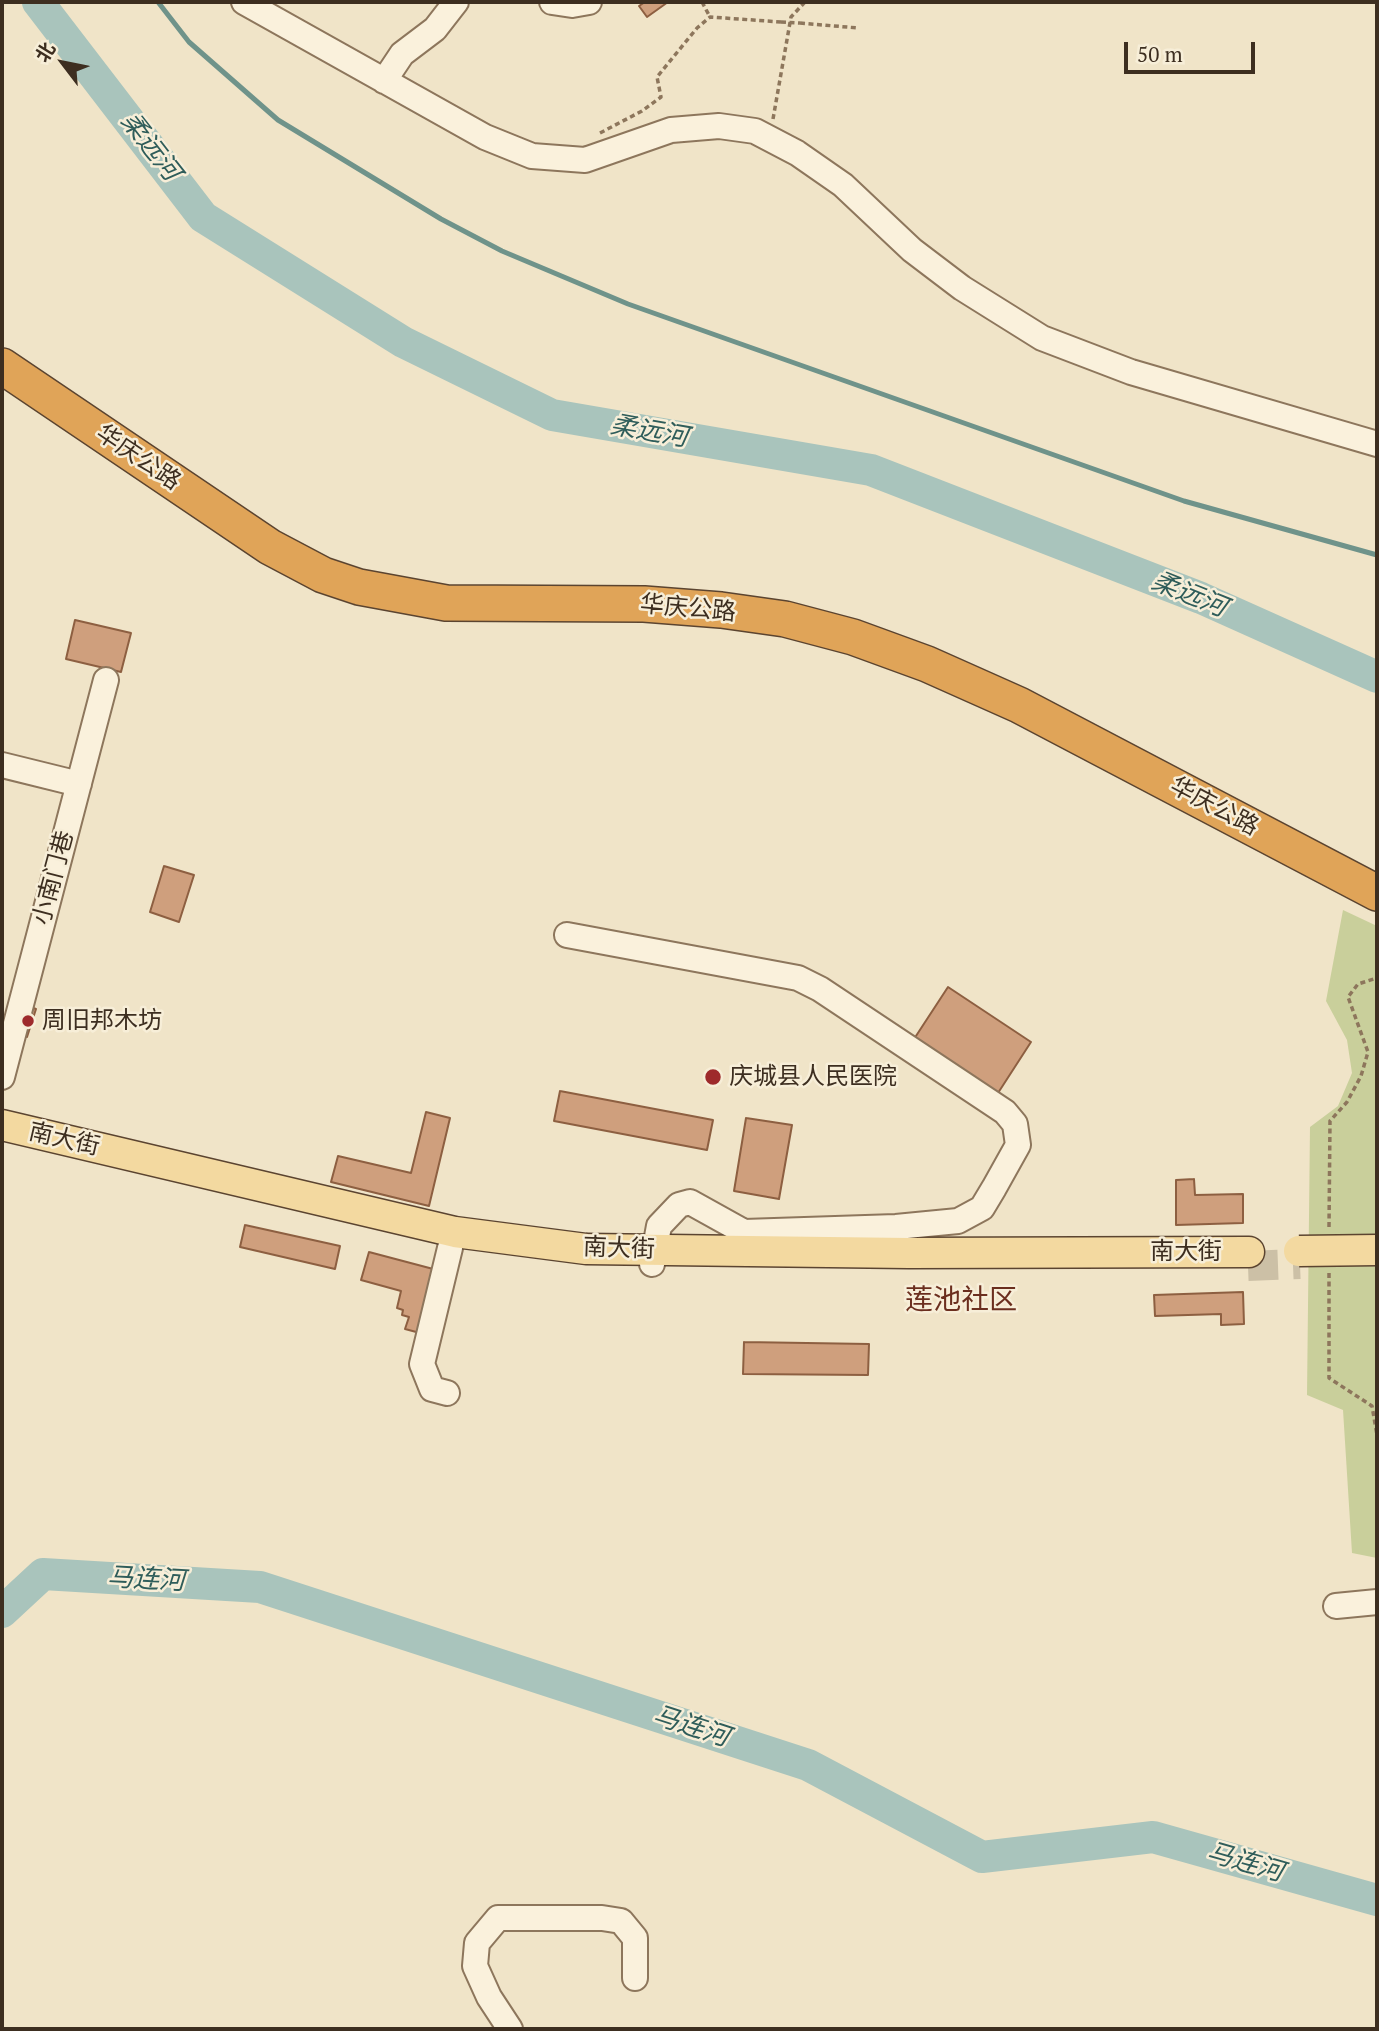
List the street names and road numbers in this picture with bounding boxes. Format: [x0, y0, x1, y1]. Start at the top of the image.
street label: 华庆公路 [90, 419, 186, 497]
street label: 华庆公路 [639, 590, 737, 628]
street label: 华庆公路 [1165, 772, 1263, 842]
street label: 小南门巷 [28, 828, 80, 928]
street label: 南大街 [26, 1118, 102, 1162]
street label: 南大街 [583, 1233, 655, 1265]
street label: 南大街 [1150, 1238, 1222, 1266]

